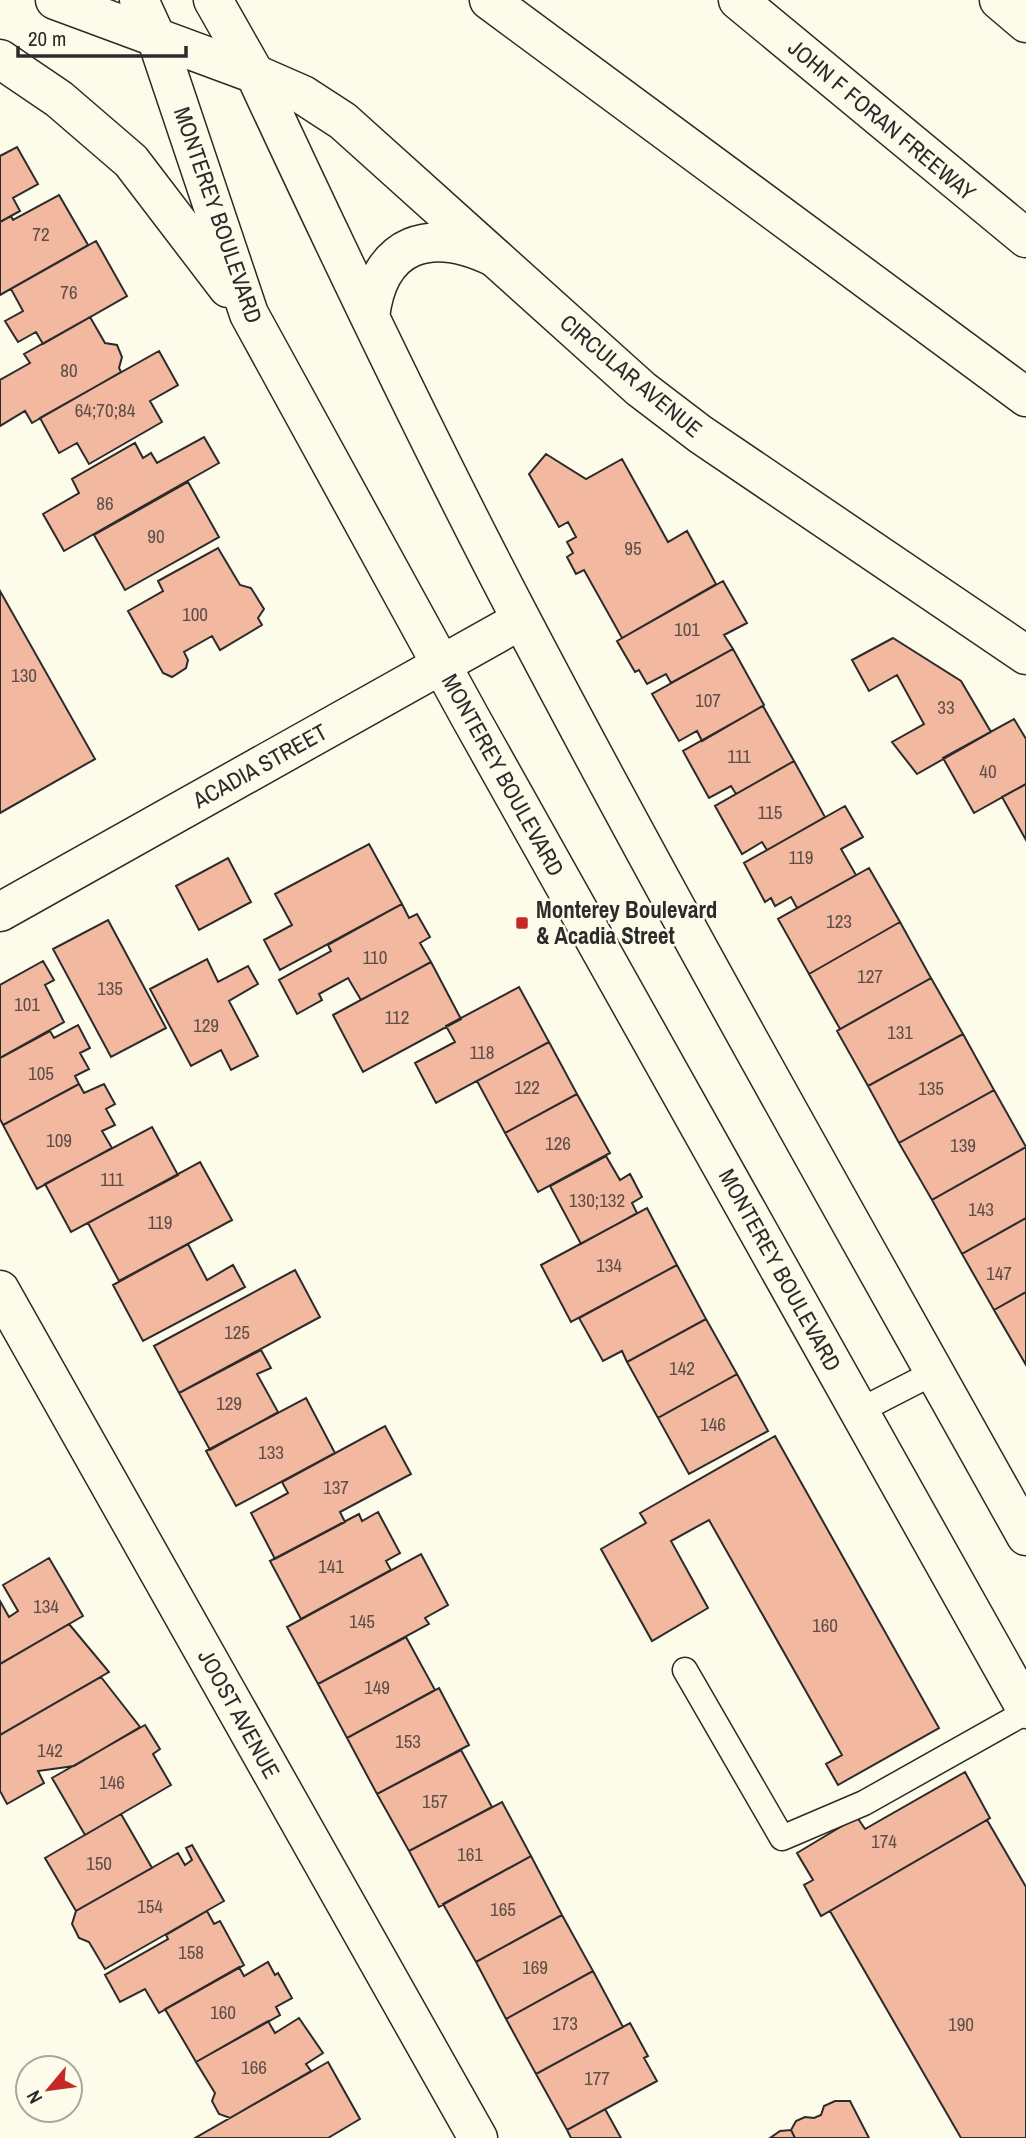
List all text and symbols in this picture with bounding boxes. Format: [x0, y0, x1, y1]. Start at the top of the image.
scale bar [18, 14, 186, 58]
text: 20 m [28, 24, 66, 53]
street label: JOHN F FORAN FREEWAY [782, 32, 983, 208]
street label: MONTEREY BOULEVARD [167, 103, 270, 327]
house number: 72 [32, 221, 50, 247]
house number: 76 [60, 279, 78, 305]
street label: CIRCULAR AVENUE [554, 307, 709, 444]
house number: 80 [60, 357, 78, 383]
house number: 64;70;84 [75, 397, 136, 423]
house number: 86 [96, 490, 114, 516]
house number: 90 [147, 523, 165, 549]
house number: 95 [624, 535, 642, 561]
house number: 100 [182, 601, 208, 627]
house number: 101 [674, 616, 700, 642]
house number: 130 [11, 662, 37, 688]
street label: MONTEREY BOULEVARD [435, 668, 572, 881]
house number: 107 [695, 687, 721, 713]
house number: 33 [937, 694, 955, 720]
street label: ACADIA STREET [186, 716, 333, 816]
house number: 111 [727, 743, 751, 769]
house number: 40 [979, 758, 997, 784]
house number: 115 [758, 799, 783, 825]
house number: 119 [789, 844, 813, 870]
place label: Monterey Boulevard & Acadia Street [536, 894, 717, 951]
house number: 123 [826, 908, 852, 934]
marker: Monterey Boulevard & Acadia Street [514, 915, 530, 931]
house number: 110 [363, 944, 387, 970]
house number: 127 [857, 963, 883, 989]
house number: 135 [97, 975, 123, 1001]
house number: 101 [14, 991, 40, 1017]
house number: 112 [385, 1004, 409, 1030]
house number: 129 [193, 1012, 219, 1038]
house number: 131 [887, 1019, 913, 1045]
house number: 118 [470, 1039, 494, 1065]
house number: 105 [28, 1060, 54, 1086]
house number: 122 [514, 1074, 540, 1100]
house number: 135 [918, 1075, 944, 1101]
house number: 109 [46, 1127, 72, 1153]
house number: 126 [545, 1130, 571, 1156]
house number: 139 [950, 1132, 976, 1158]
street label: MONTEREY BOULEVARD [712, 1163, 849, 1376]
house number: 111 [100, 1166, 124, 1192]
house number: 130;132 [569, 1187, 625, 1213]
house number: 143 [968, 1196, 994, 1222]
house number: 119 [148, 1209, 172, 1235]
house number: 134 [596, 1252, 622, 1278]
house number: 147 [986, 1260, 1012, 1286]
house number: 125 [224, 1319, 250, 1345]
house number: 142 [669, 1355, 695, 1381]
house number: 129 [216, 1390, 242, 1416]
house number: 146 [700, 1411, 726, 1437]
house number: 133 [258, 1439, 284, 1465]
house number: 137 [323, 1474, 349, 1500]
house number: 141 [318, 1553, 344, 1579]
house number: 134 [33, 1593, 59, 1619]
house number: 145 [349, 1608, 375, 1634]
house number: 160 [812, 1612, 838, 1638]
street label: JOOST AVENUE [191, 1644, 288, 1784]
house number: 149 [364, 1674, 390, 1700]
house number: 153 [395, 1728, 421, 1754]
house number: 142 [37, 1737, 63, 1763]
house number: 146 [99, 1769, 125, 1795]
house number: 157 [422, 1788, 448, 1814]
house number: 174 [871, 1828, 897, 1854]
house number: 161 [457, 1841, 483, 1867]
house number: 150 [86, 1850, 112, 1876]
house number: 154 [137, 1893, 163, 1919]
house number: 165 [490, 1896, 516, 1922]
house number: 158 [178, 1939, 204, 1965]
house number: 169 [522, 1954, 548, 1980]
house number: 160 [210, 1999, 236, 2025]
house number: 173 [552, 2010, 578, 2036]
house number: 190 [948, 2011, 974, 2037]
north arrow [14, 2054, 84, 2124]
house number: 166 [241, 2054, 267, 2080]
house number: 177 [584, 2065, 610, 2091]
text: N [20, 2086, 48, 2108]

